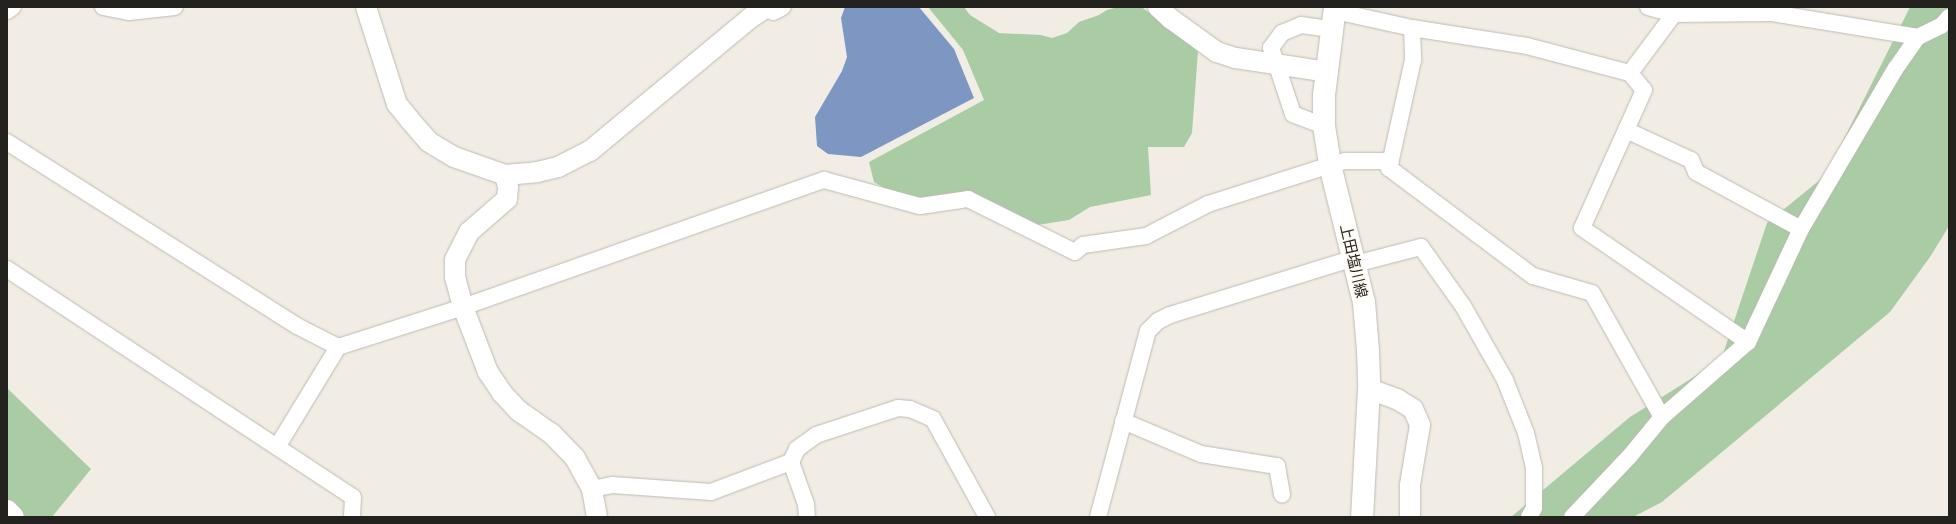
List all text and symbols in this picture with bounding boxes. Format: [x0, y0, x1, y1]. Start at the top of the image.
street label: 上田塩川線 [1337, 222, 1371, 300]

